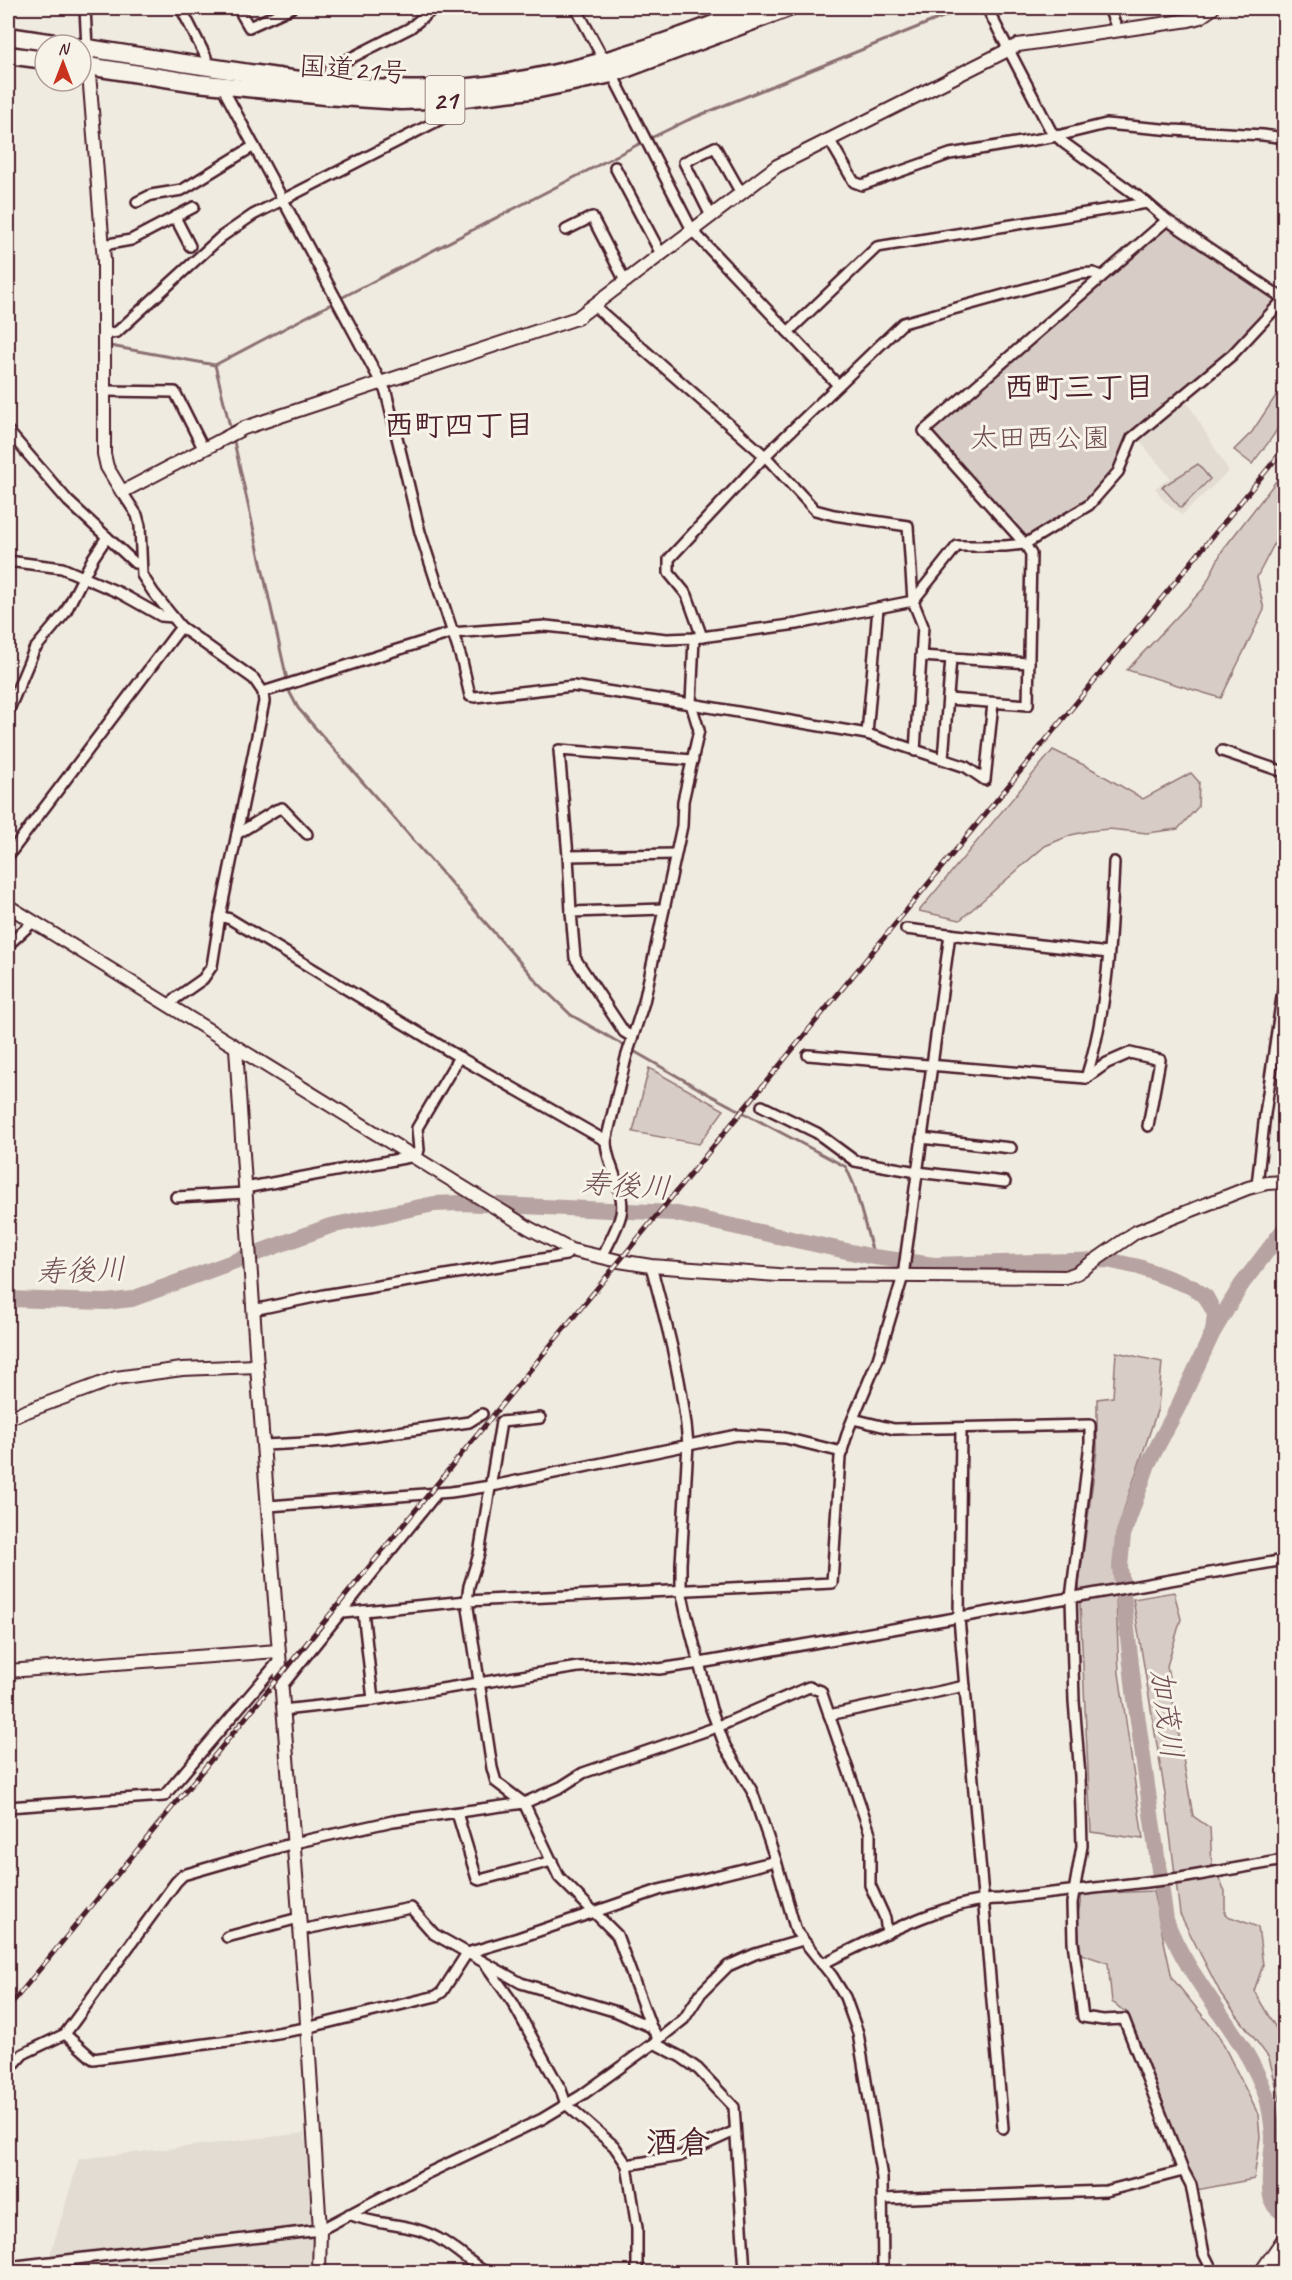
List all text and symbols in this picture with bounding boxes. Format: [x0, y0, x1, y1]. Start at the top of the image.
north arrow [33, 33, 93, 93]
text: N [58, 39, 71, 59]
street label: 国道21号 [297, 48, 409, 90]
road number: 21 [426, 76, 464, 124]
district label: 西町三丁目 [1004, 368, 1154, 406]
district label: 西町四丁目 [384, 406, 534, 444]
park label: 太田西公園 [970, 420, 1110, 455]
water label: 寿後川 [580, 1163, 672, 1207]
water label: 寿後川 [35, 1249, 127, 1291]
water label: 加茂川 [1143, 1667, 1191, 1761]
district label: 酒倉 [646, 2122, 710, 2163]

